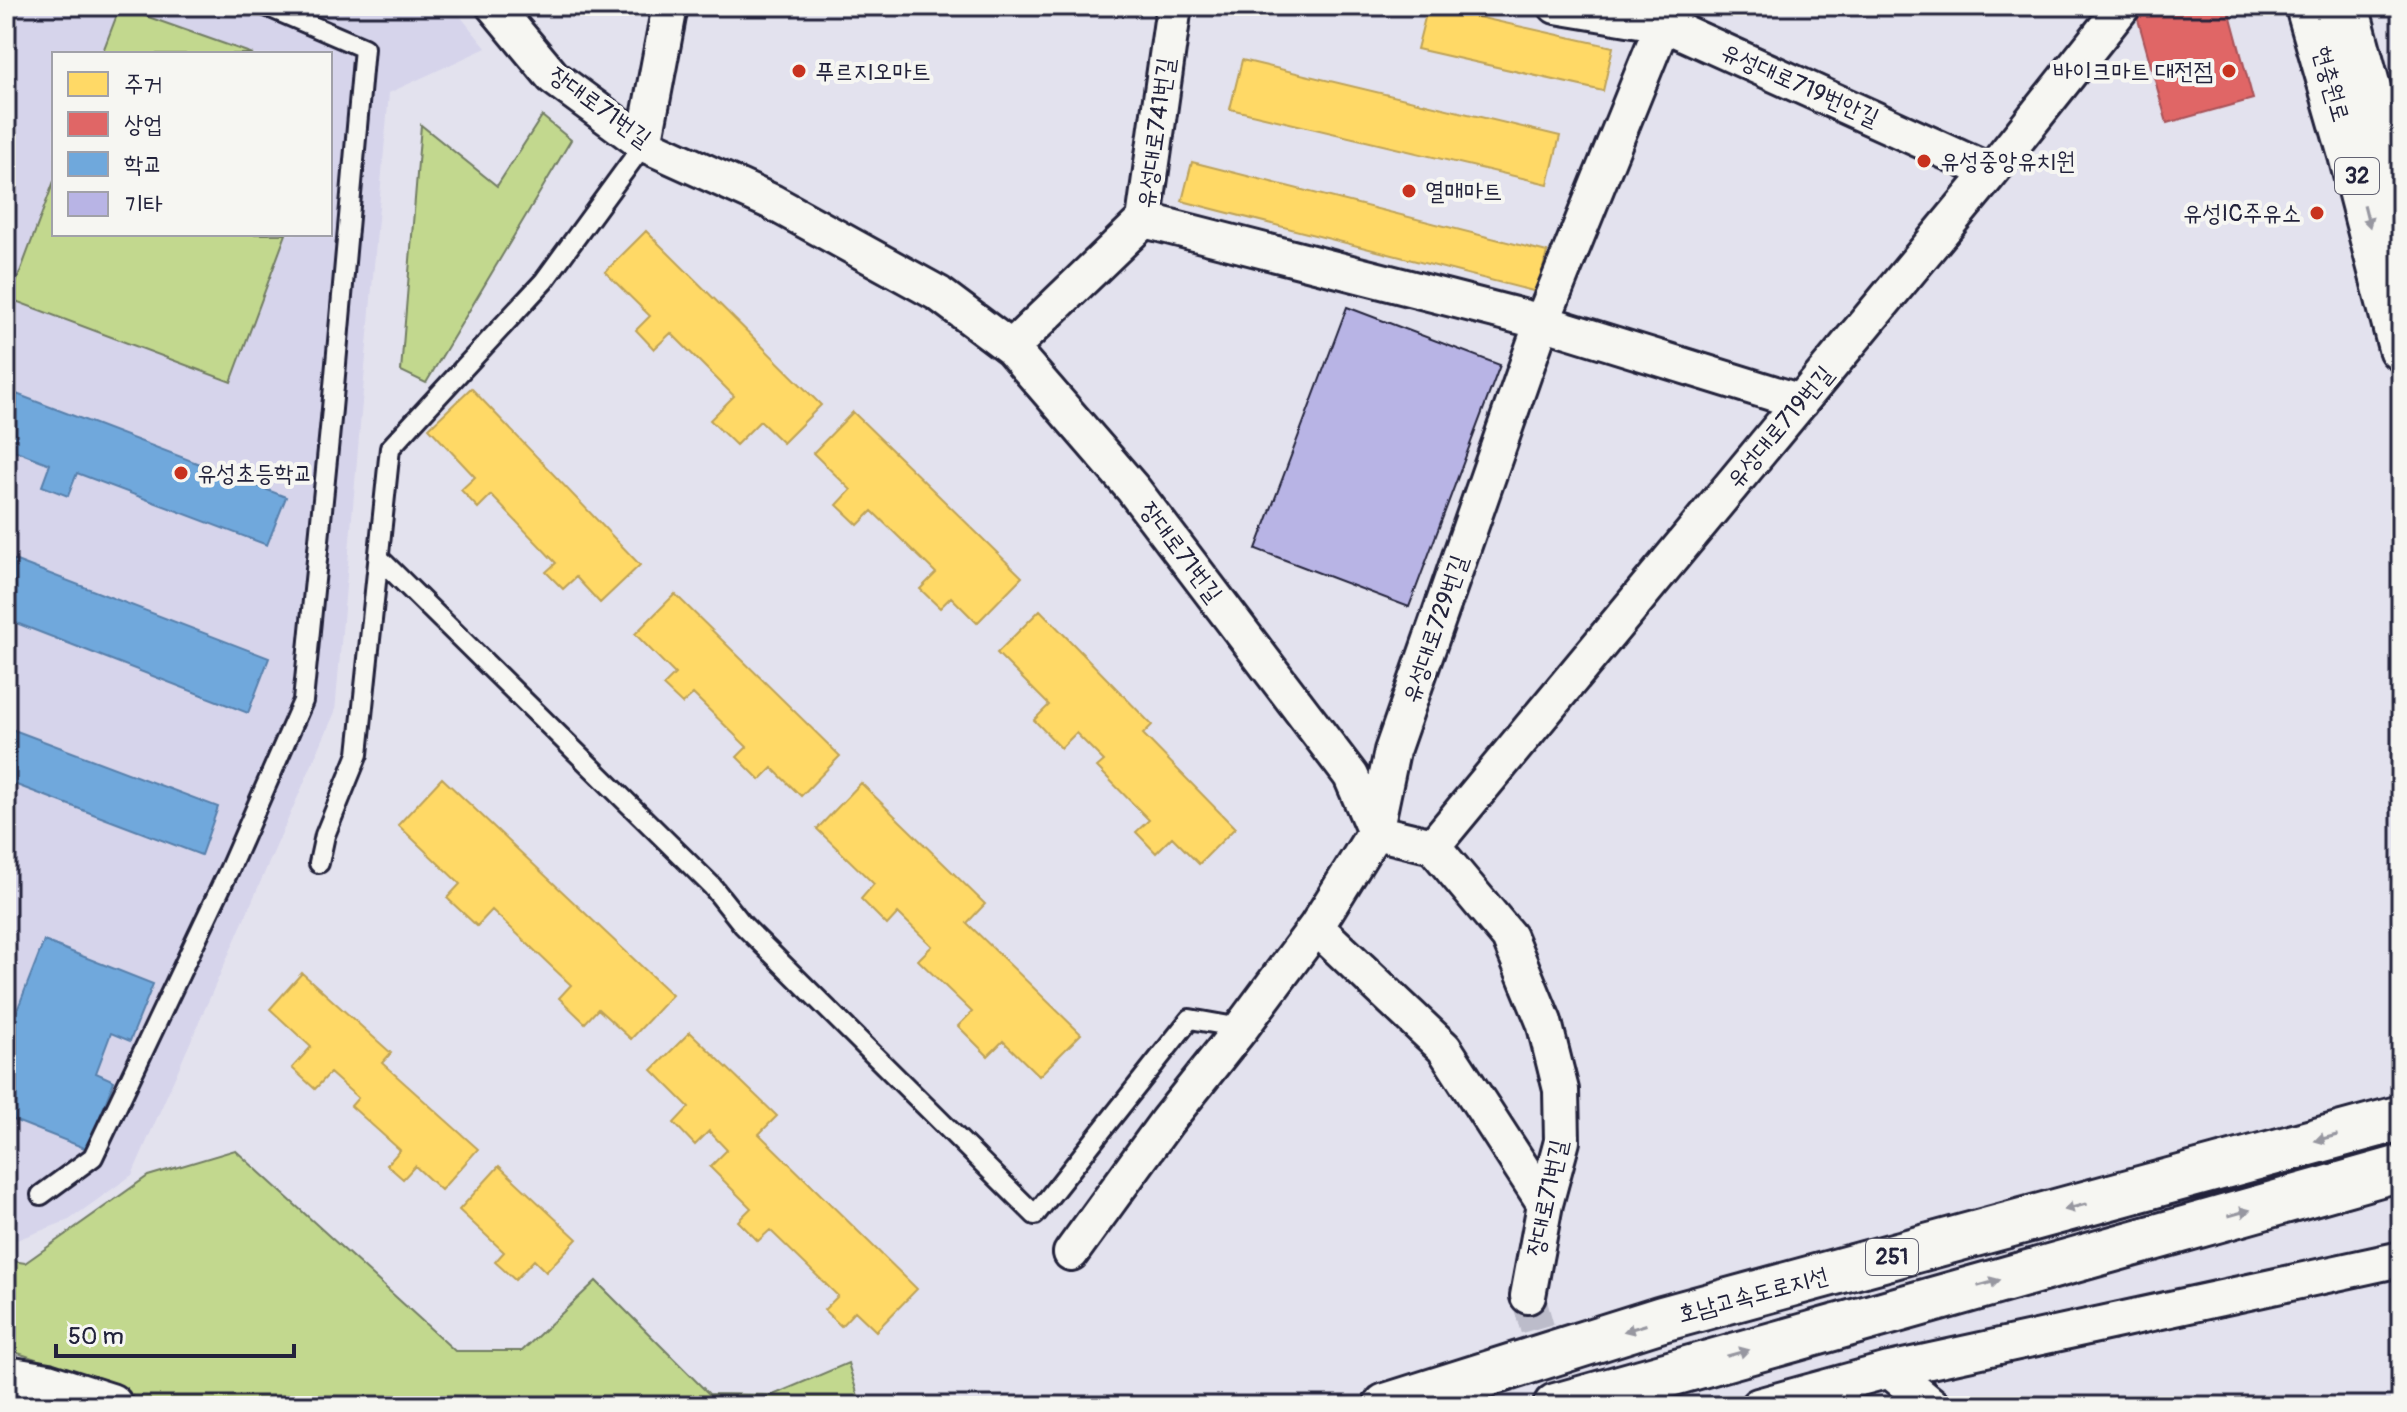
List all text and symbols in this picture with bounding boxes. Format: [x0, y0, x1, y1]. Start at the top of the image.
street label: 유성대로719번안길 [1717, 37, 1883, 133]
street label: 현충원로 [2306, 43, 2356, 125]
legend [52, 52, 332, 236]
street label: 유성대로741번길 [1131, 56, 1181, 210]
place label: 푸르지오마트 [815, 57, 931, 86]
place label: 바이크마트 대전점 [2053, 57, 2213, 86]
street label: 장대로71번길 [543, 60, 657, 154]
marker: 푸르지오마트 [790, 62, 808, 80]
marker: 바이크마트 대전점 [2220, 62, 2238, 80]
text: 주거 [124, 70, 163, 99]
text: 상업 [124, 110, 163, 139]
place label: 유성중앙유치원 [1940, 147, 2075, 176]
text: 학교 [124, 150, 163, 179]
marker: 유성중앙유치원 [1915, 152, 1933, 170]
road number: 32 [2335, 158, 2379, 194]
place label: 열매마트 [1425, 177, 1502, 206]
marker: 열매마트 [1400, 182, 1418, 200]
text: 기타 [124, 190, 163, 219]
place label: 유성IC주유소 [2183, 199, 2301, 228]
marker: 유성IC주유소 [2308, 204, 2326, 222]
one-way arrow [2361, 204, 2373, 229]
street label: 유성대로719번길 [1721, 360, 1839, 494]
place label: 유성초등학교 [197, 459, 313, 488]
marker: 유성초등학교 [172, 464, 190, 482]
street label: 장대로71번길 [1134, 496, 1228, 608]
street label: 유성대로729번길 [1396, 551, 1474, 707]
one-way arrow [2313, 1133, 2338, 1145]
street label: 장대로71번길 [1520, 1137, 1574, 1259]
one-way arrow [2062, 1201, 2087, 1213]
one-way arrow [2228, 1206, 2252, 1219]
road number: 251 [1866, 1239, 1918, 1275]
street label: 호남고속도로지선 [1675, 1261, 1831, 1329]
one-way arrow [1977, 1276, 2001, 1289]
scale bar [56, 1308, 294, 1358]
text: 50 m [68, 1322, 124, 1351]
one-way arrow [1623, 1322, 1647, 1335]
one-way arrow [1727, 1346, 1751, 1359]

